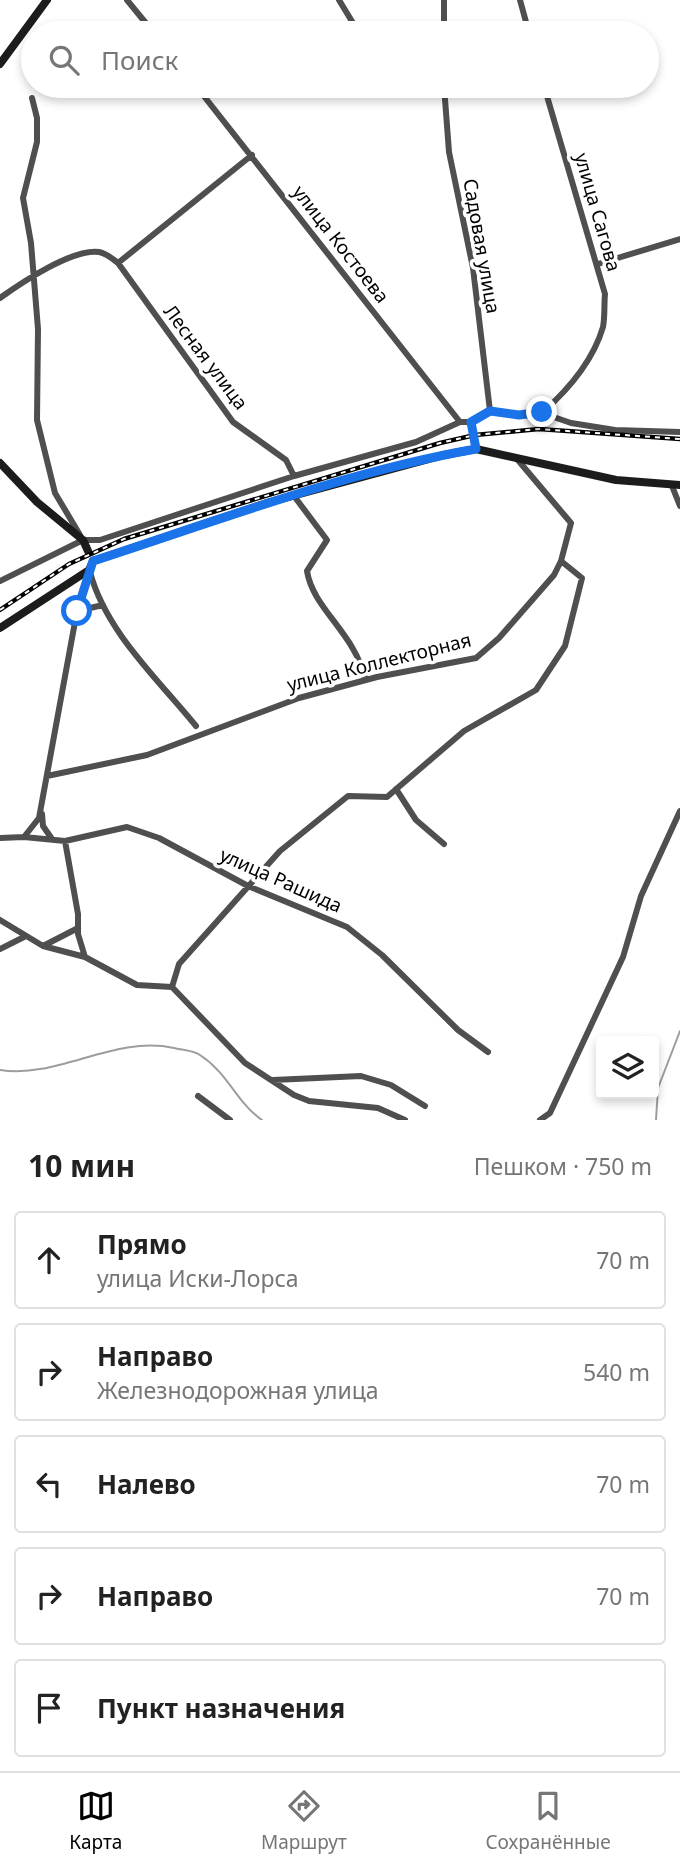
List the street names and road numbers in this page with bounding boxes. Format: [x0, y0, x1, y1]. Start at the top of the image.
street label: улица Сагова [569, 150, 627, 274]
street label: Садовая улица [457, 176, 507, 316]
street label: улица Костоева [287, 180, 395, 308]
street label: Лесная улица [158, 299, 254, 415]
street label: улица Коллекторная [284, 627, 474, 697]
street label: улица Рашида [216, 841, 346, 919]

